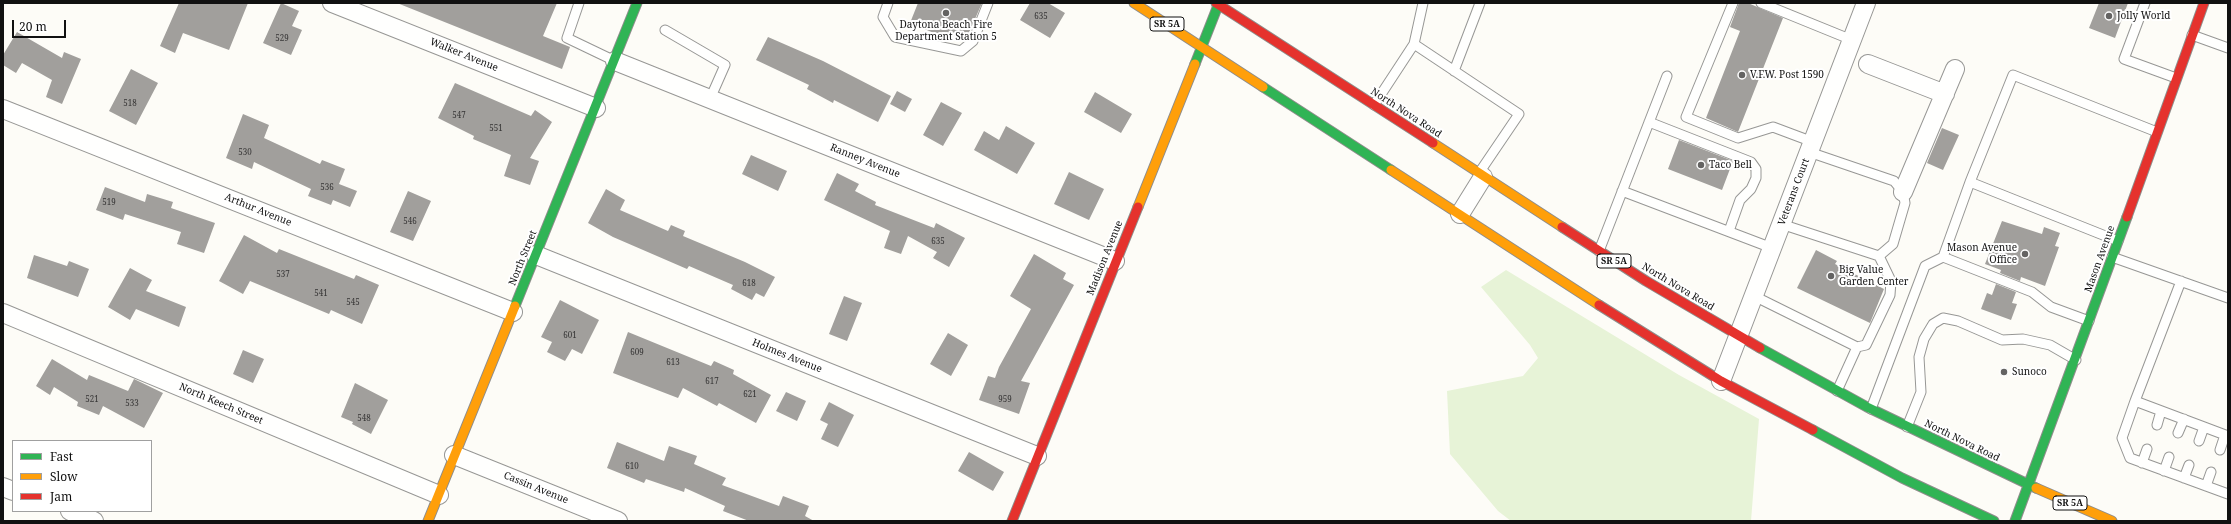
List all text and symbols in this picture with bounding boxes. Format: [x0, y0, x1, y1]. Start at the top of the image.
marker: Daytona Beach Fire Department Station 5 [941, 8, 951, 18]
place label: Jolly World [2117, 10, 2170, 22]
marker: Jolly World [2104, 11, 2114, 21]
scale bar [14, 12, 68, 38]
house number: 635 [1034, 12, 1048, 22]
road number: SR 5A [1150, 17, 1184, 31]
text: 20 m [19, 18, 47, 35]
place label: Daytona Beach Fire Department Station 5 [895, 19, 997, 42]
house number: 529 [275, 34, 289, 44]
street label: Walker Avenue [428, 36, 500, 74]
place label: V.F.W. Post 1590 [1750, 69, 1824, 81]
marker: V.F.W. Post 1590 [1737, 70, 1747, 80]
street label: North Nova Road [1368, 86, 1444, 140]
house number: 518 [123, 99, 137, 109]
house number: 547 [452, 111, 466, 121]
house number: 551 [489, 124, 503, 134]
street label: Ranney Avenue [828, 141, 902, 181]
house number: 530 [238, 148, 252, 158]
street label: Veterans Court [1776, 157, 1812, 227]
place label: Taco Bell [1709, 159, 1752, 171]
marker: Taco Bell [1696, 160, 1706, 170]
house number: 536 [320, 183, 334, 193]
street label: Arthur Avenue [223, 191, 293, 229]
house number: 519 [102, 198, 116, 208]
house number: 546 [403, 217, 417, 227]
street label: Madison Avenue [1085, 219, 1125, 297]
street label: Mason Avenue [2082, 224, 2118, 294]
street label: North Street [506, 229, 540, 287]
house number: 635 [931, 237, 945, 247]
place label: Mason Avenue Office [1947, 242, 2017, 266]
marker: Mason Avenue Office [2020, 249, 2030, 259]
road number: SR 5A [1597, 254, 1631, 268]
street label: North Nova Road [1640, 261, 1716, 313]
place label: Big Value Garden Center [1839, 264, 1909, 288]
house number: 537 [276, 270, 290, 280]
marker: Big Value Garden Center [1826, 271, 1836, 281]
house number: 618 [742, 279, 756, 289]
house number: 541 [314, 289, 328, 299]
house number: 545 [346, 298, 360, 308]
house number: 601 [563, 331, 577, 341]
street label: Holmes Avenue [750, 336, 824, 376]
house number: 609 [630, 348, 644, 358]
house number: 613 [666, 358, 680, 368]
place label: Sunoco [2012, 366, 2047, 378]
marker: Sunoco [1999, 367, 2009, 377]
house number: 617 [705, 377, 719, 387]
street label: North Keech Street [177, 381, 265, 427]
house number: 621 [743, 390, 757, 400]
house number: 521 [85, 395, 99, 405]
house number: 959 [998, 395, 1012, 405]
house number: 533 [125, 399, 139, 409]
house number: 548 [357, 414, 371, 424]
street label: North Nova Road [1922, 418, 2002, 464]
legend [12, 440, 152, 512]
text: Fast [50, 448, 73, 465]
house number: 610 [625, 462, 639, 472]
text: Slow [50, 468, 78, 485]
street label: Cassin Avenue [502, 470, 570, 506]
text: Jam [50, 488, 72, 505]
road number: SR 5A [2053, 496, 2087, 510]

